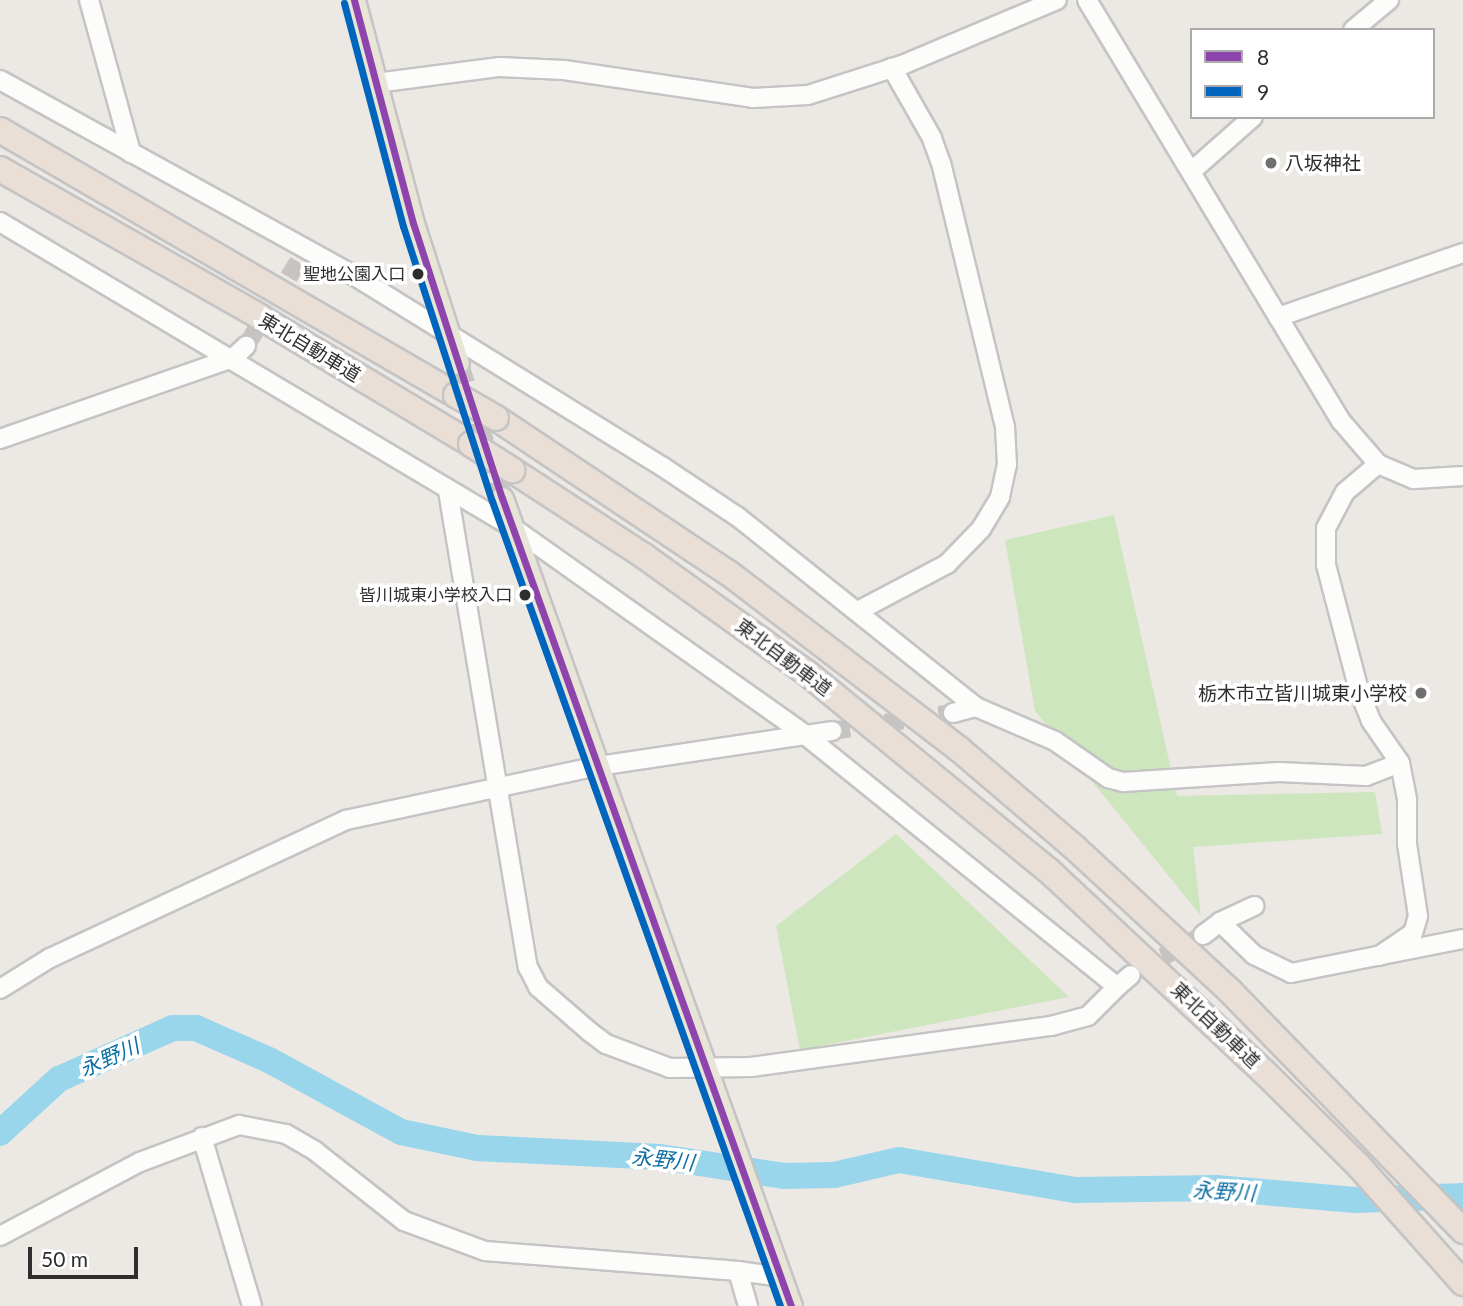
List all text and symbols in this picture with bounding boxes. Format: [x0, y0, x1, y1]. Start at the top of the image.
legend [1190, 28, 1435, 119]
text: 8 [1257, 44, 1269, 69]
text: 9 [1257, 79, 1269, 104]
place label: 八坂神社 [1285, 152, 1361, 174]
marker: 八坂神社 [1263, 155, 1279, 171]
place label: 聖地公園入口 [303, 264, 405, 284]
marker: 聖地公園入口 [411, 267, 425, 281]
street label: 東北自動車道 [255, 308, 365, 386]
place label: 皆川城東小学校入口 [359, 585, 512, 605]
marker: 皆川城東小学校入口 [518, 588, 532, 602]
street label: 東北自動車道 [732, 614, 836, 700]
place label: 栃木市立皆川城東小学校 [1198, 682, 1407, 704]
marker: 栃木市立皆川城東小学校 [1413, 685, 1429, 701]
street label: 東北自動車道 [1167, 977, 1265, 1073]
water label: 永野川 [75, 1033, 143, 1081]
water label: 永野川 [630, 1143, 696, 1175]
water label: 永野川 [1192, 1177, 1256, 1205]
scale bar [32, 1232, 142, 1276]
text: 50 m [41, 1246, 88, 1271]

